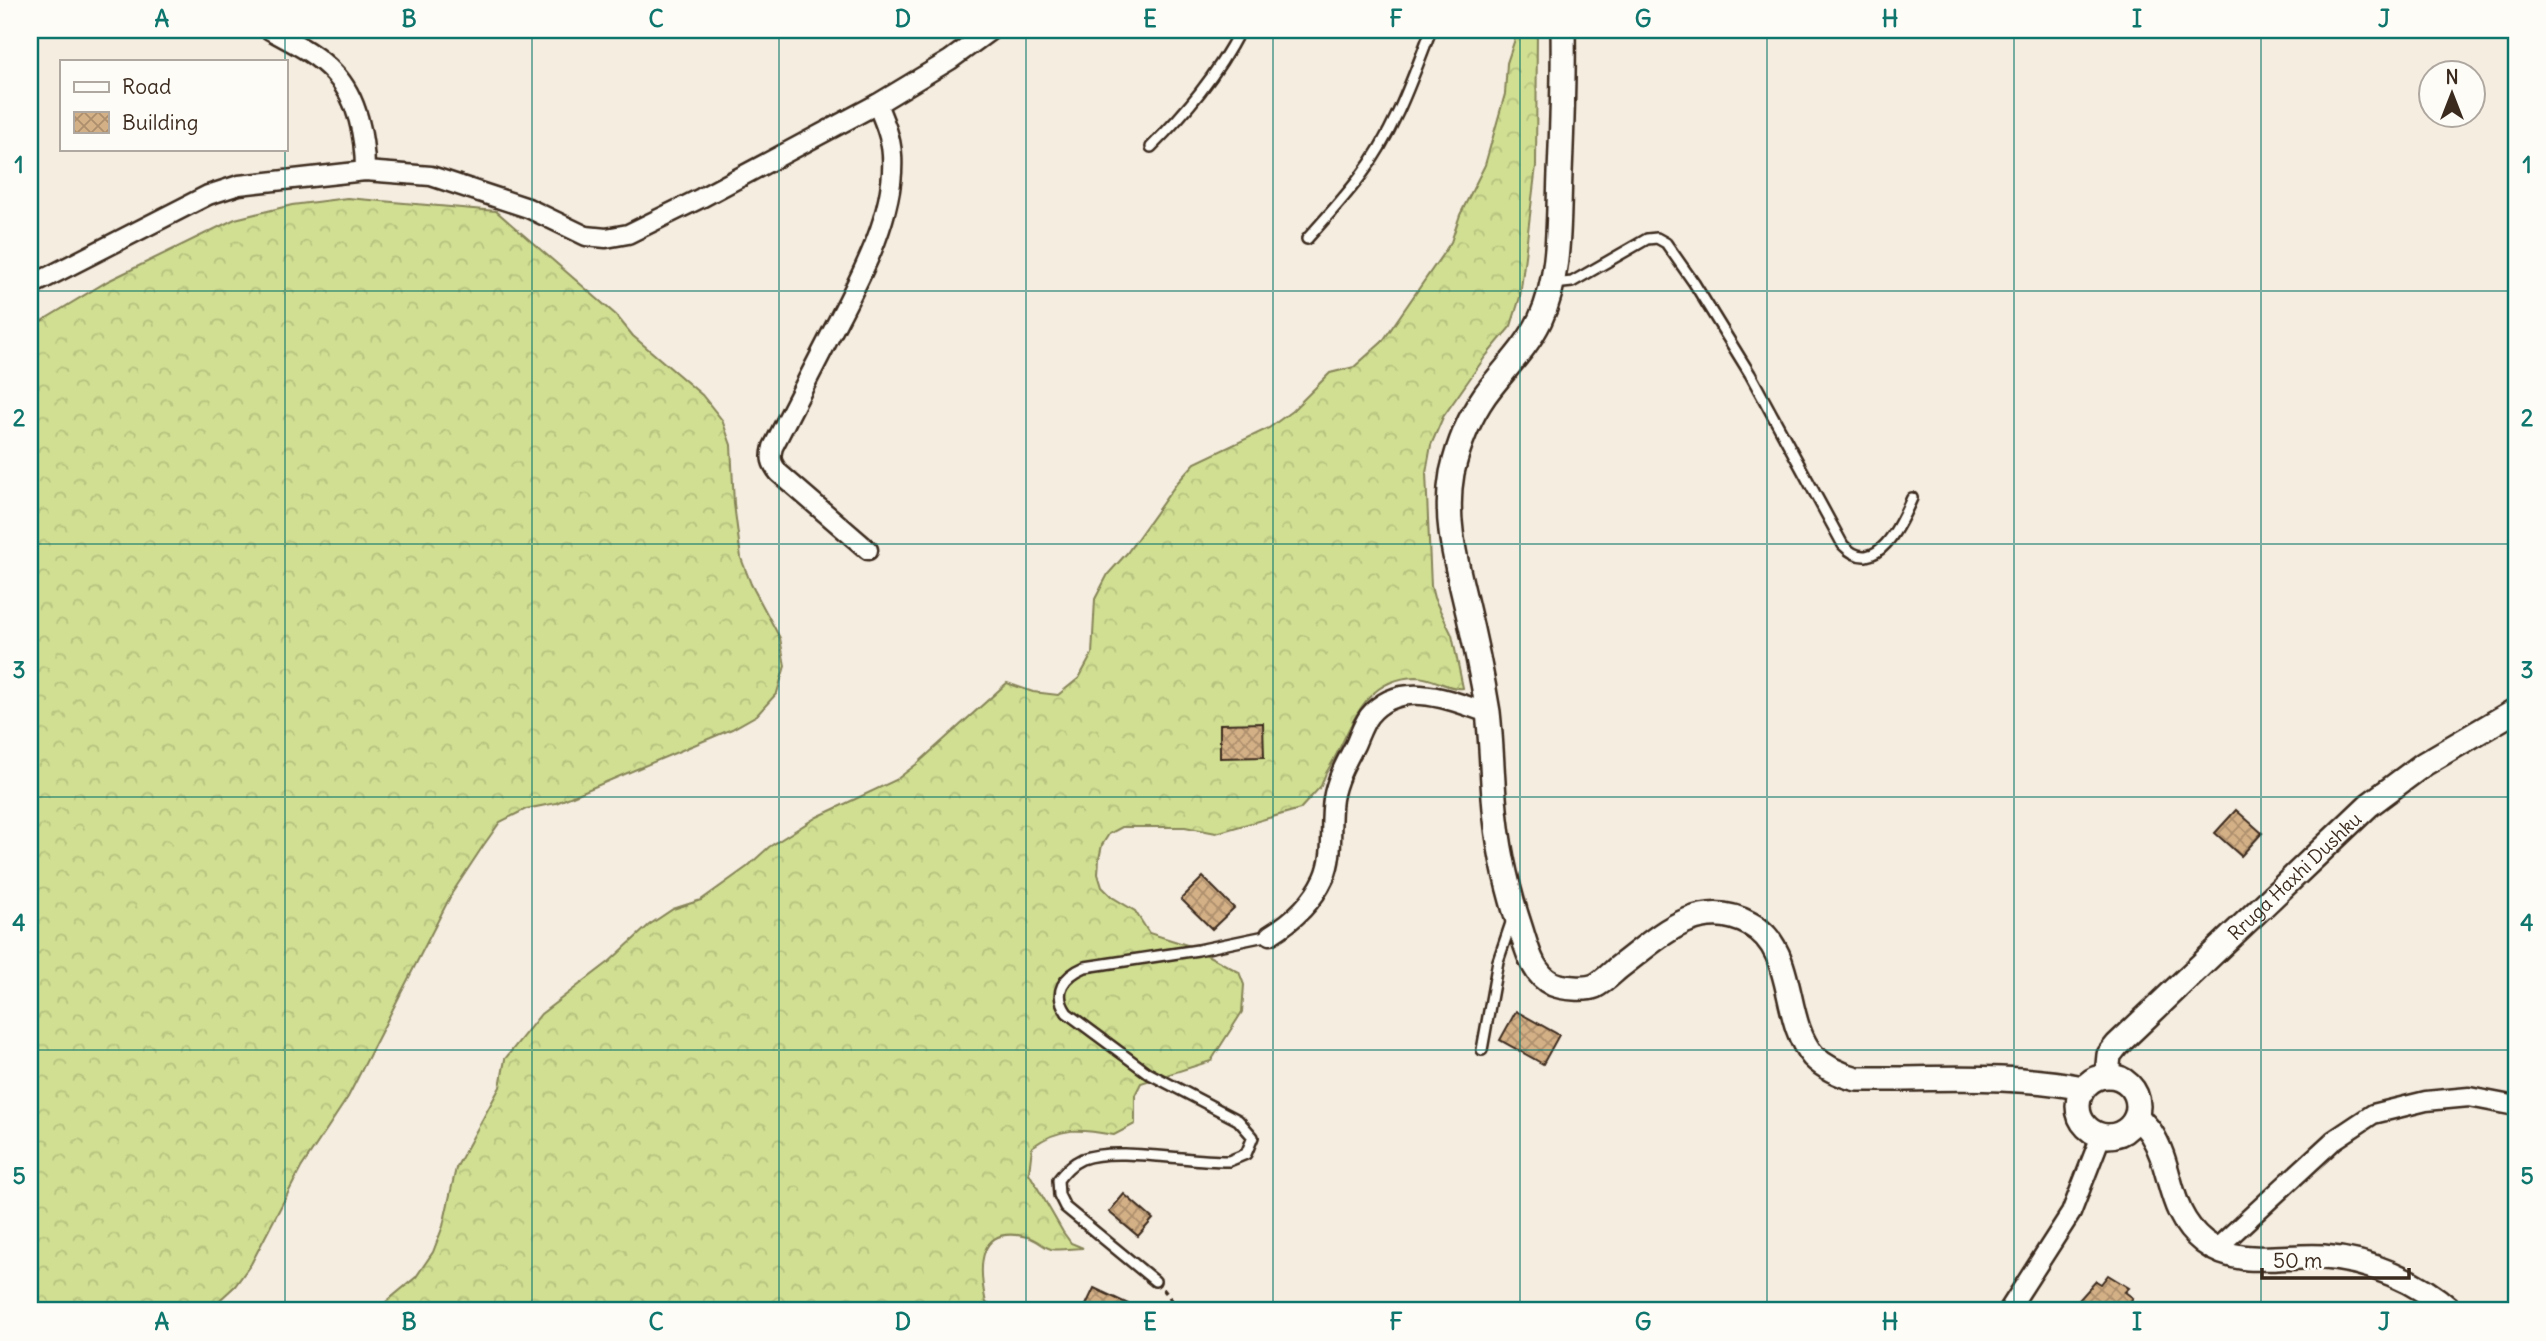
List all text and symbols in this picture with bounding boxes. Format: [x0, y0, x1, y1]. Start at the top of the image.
text: A [155, 4, 170, 33]
text: B [401, 4, 417, 33]
text: C [648, 4, 664, 33]
text: D [895, 4, 911, 33]
text: E [1143, 4, 1157, 33]
text: F [1389, 4, 1403, 33]
text: G [1635, 4, 1651, 33]
text: H [1882, 4, 1898, 33]
text: I [2132, 4, 2142, 33]
text: J [2378, 4, 2390, 33]
legend [60, 60, 287, 150]
north arrow [2416, 60, 2486, 130]
text: N [2445, 65, 2459, 89]
text: Road [122, 73, 171, 100]
text: Building [122, 109, 198, 136]
text: 1 [14, 150, 24, 179]
text: 1 [2522, 150, 2532, 179]
text: 2 [13, 403, 26, 432]
text: 2 [2521, 403, 2534, 432]
text: 3 [12, 655, 26, 684]
text: 3 [2520, 655, 2534, 684]
street label: Rruga Haxhi Dushku [2223, 807, 2366, 945]
text: 4 [12, 908, 26, 937]
text: 4 [2520, 908, 2534, 937]
text: 5 [12, 1161, 26, 1190]
text: 5 [2520, 1161, 2534, 1190]
scale bar [2262, 1236, 2410, 1280]
text: 50 m [2273, 1247, 2322, 1274]
text: A [155, 1307, 170, 1336]
text: B [401, 1307, 417, 1336]
text: C [648, 1307, 664, 1336]
text: D [895, 1307, 911, 1336]
text: E [1143, 1307, 1157, 1336]
text: F [1389, 1307, 1403, 1336]
text: G [1635, 1307, 1651, 1336]
text: H [1882, 1307, 1898, 1336]
text: I [2132, 1307, 2142, 1336]
text: J [2378, 1307, 2390, 1336]

